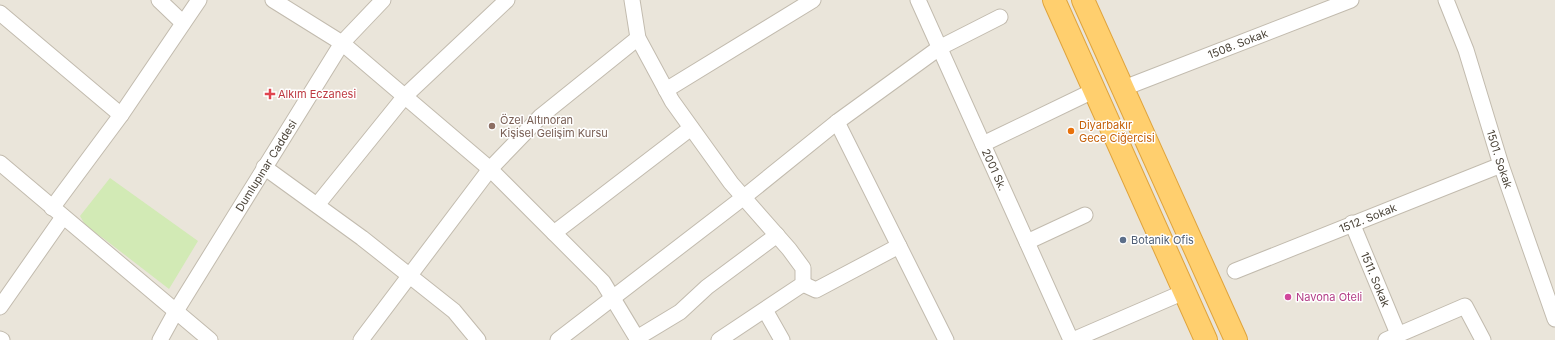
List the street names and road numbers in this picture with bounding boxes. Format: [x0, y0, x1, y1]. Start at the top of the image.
street label: 1508. Sokak [1206, 26, 1270, 62]
street label: Dumlupınar Caddesi [232, 117, 300, 214]
street label: 1501. Sokak [1484, 128, 1516, 190]
street label: 2001 Sk. [979, 146, 1010, 193]
street label: 1512. Sokak [1337, 200, 1399, 236]
street label: 1511. Sokak [1358, 250, 1393, 309]

